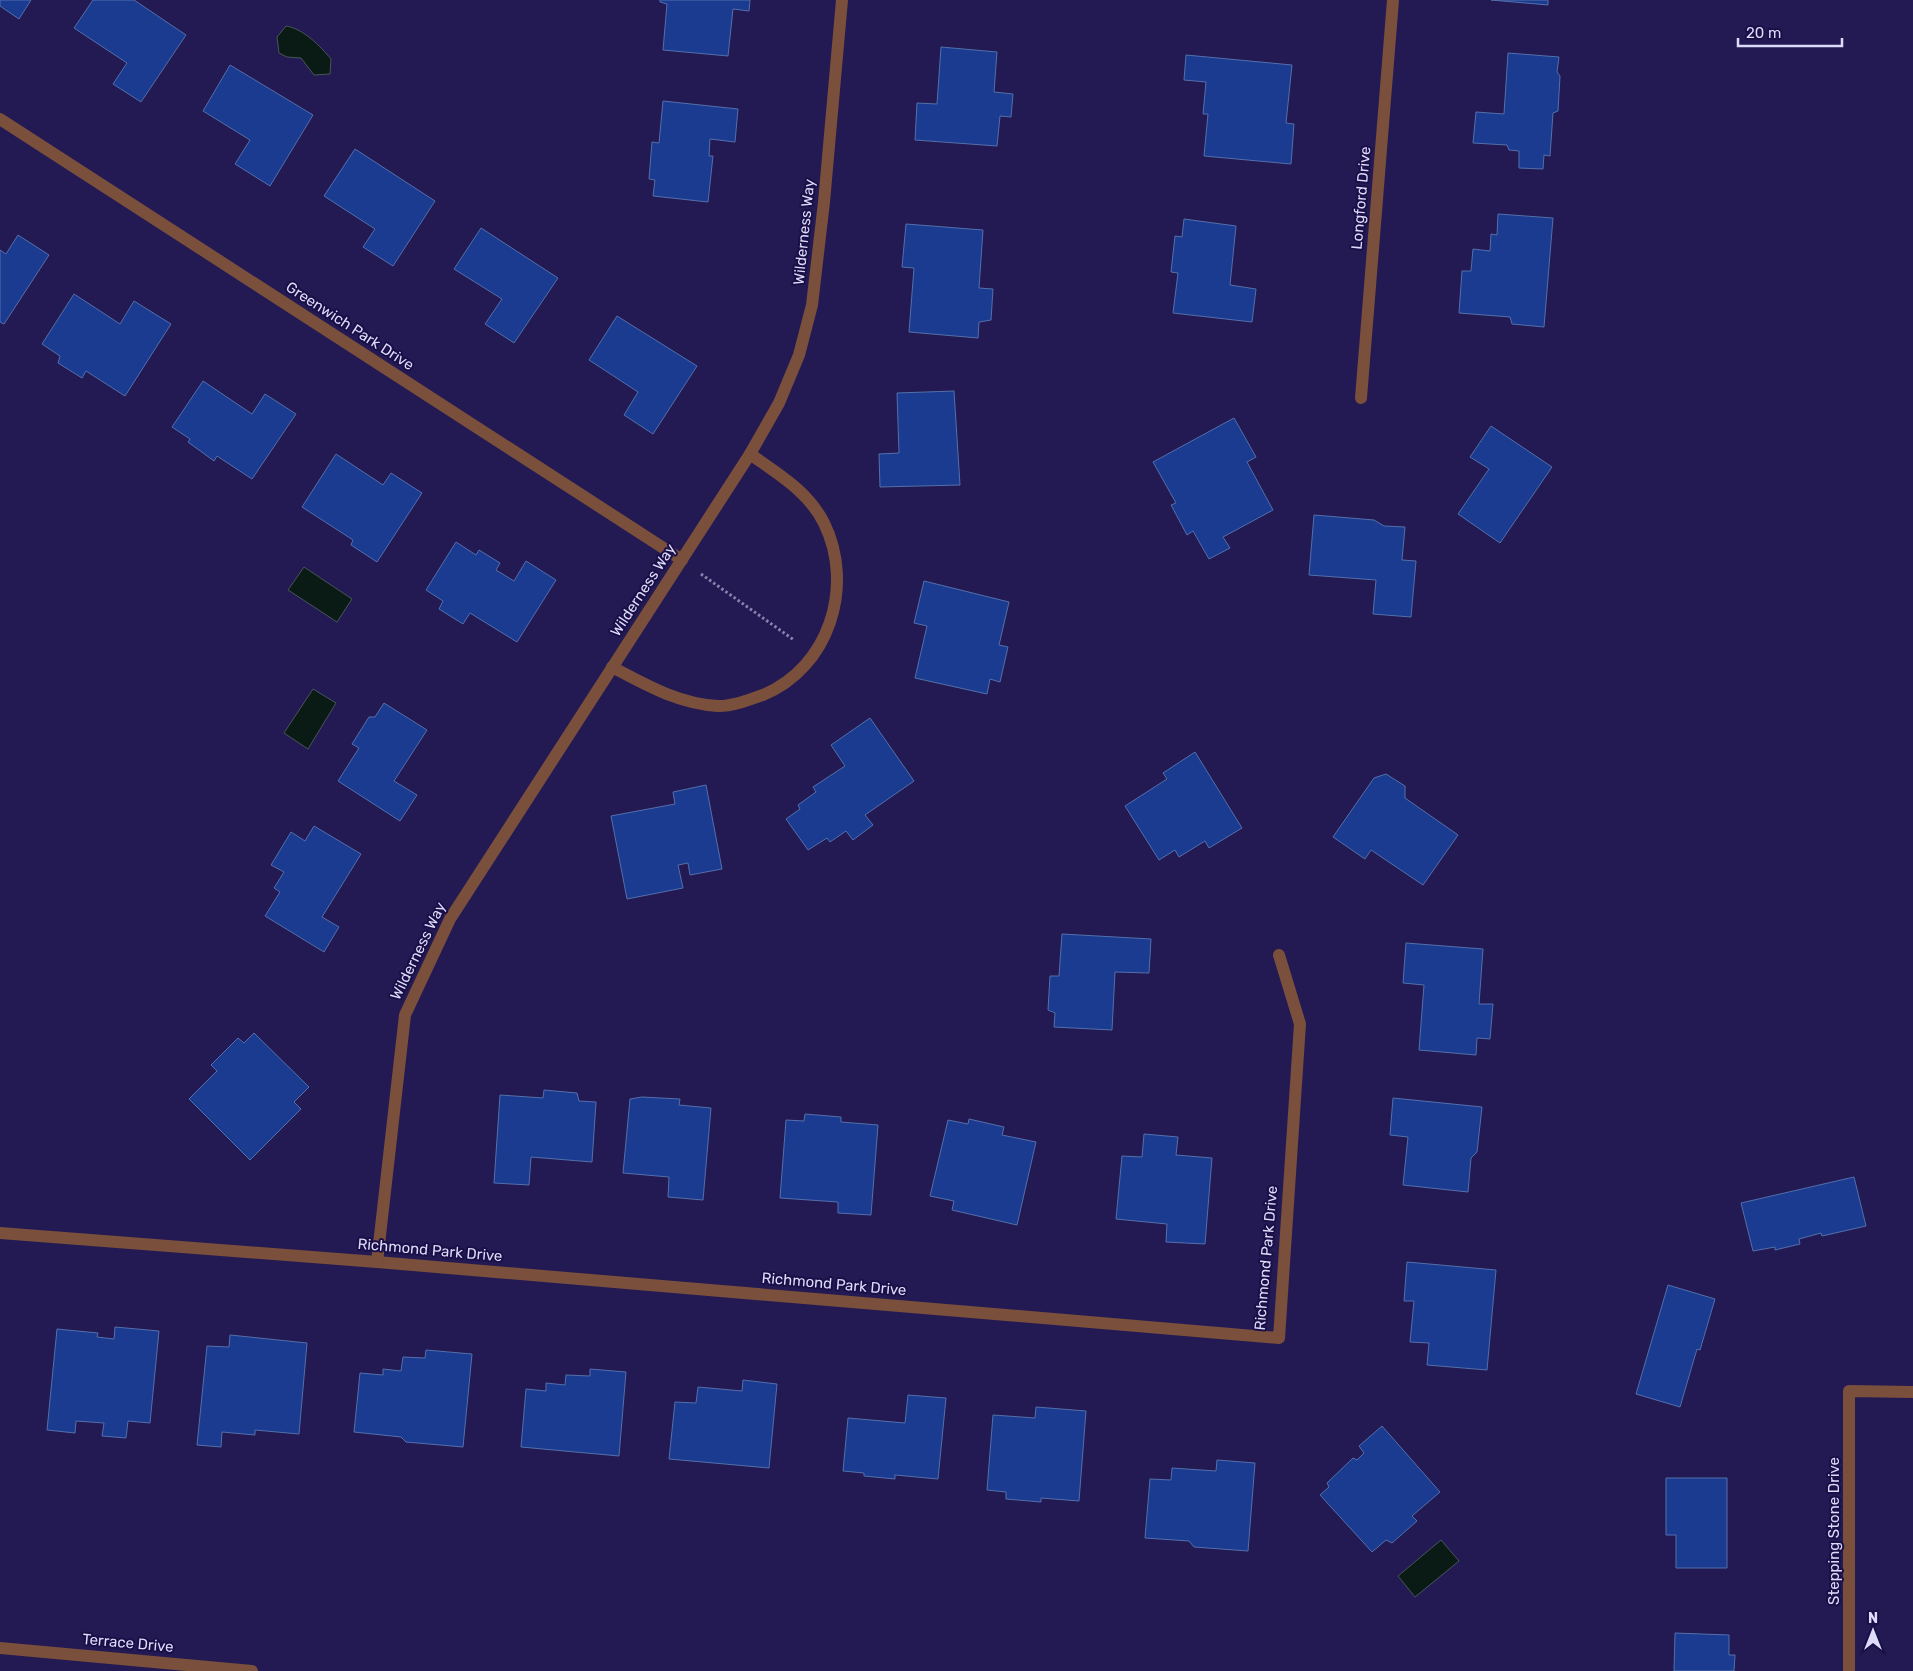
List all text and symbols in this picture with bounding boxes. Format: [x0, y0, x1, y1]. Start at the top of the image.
scale bar [1738, 15, 1842, 47]
text: 20 m [1746, 24, 1781, 42]
street label: Longford Drive [1348, 146, 1374, 250]
street label: Wilderness Way [789, 178, 819, 286]
street label: Greenwich Park Drive [283, 278, 417, 374]
street label: Wilderness Way [606, 540, 680, 640]
street label: Wilderness Way [387, 899, 449, 1003]
street label: Richmond Park Drive [1251, 1185, 1281, 1331]
street label: Richmond Park Drive [357, 1235, 503, 1265]
street label: Richmond Park Drive [761, 1269, 907, 1299]
street label: Stepping Stone Drive [1825, 1457, 1843, 1605]
north arrow [1848, 1606, 1898, 1656]
text: N [1868, 1610, 1878, 1627]
street label: Terrace Drive [82, 1630, 174, 1656]

